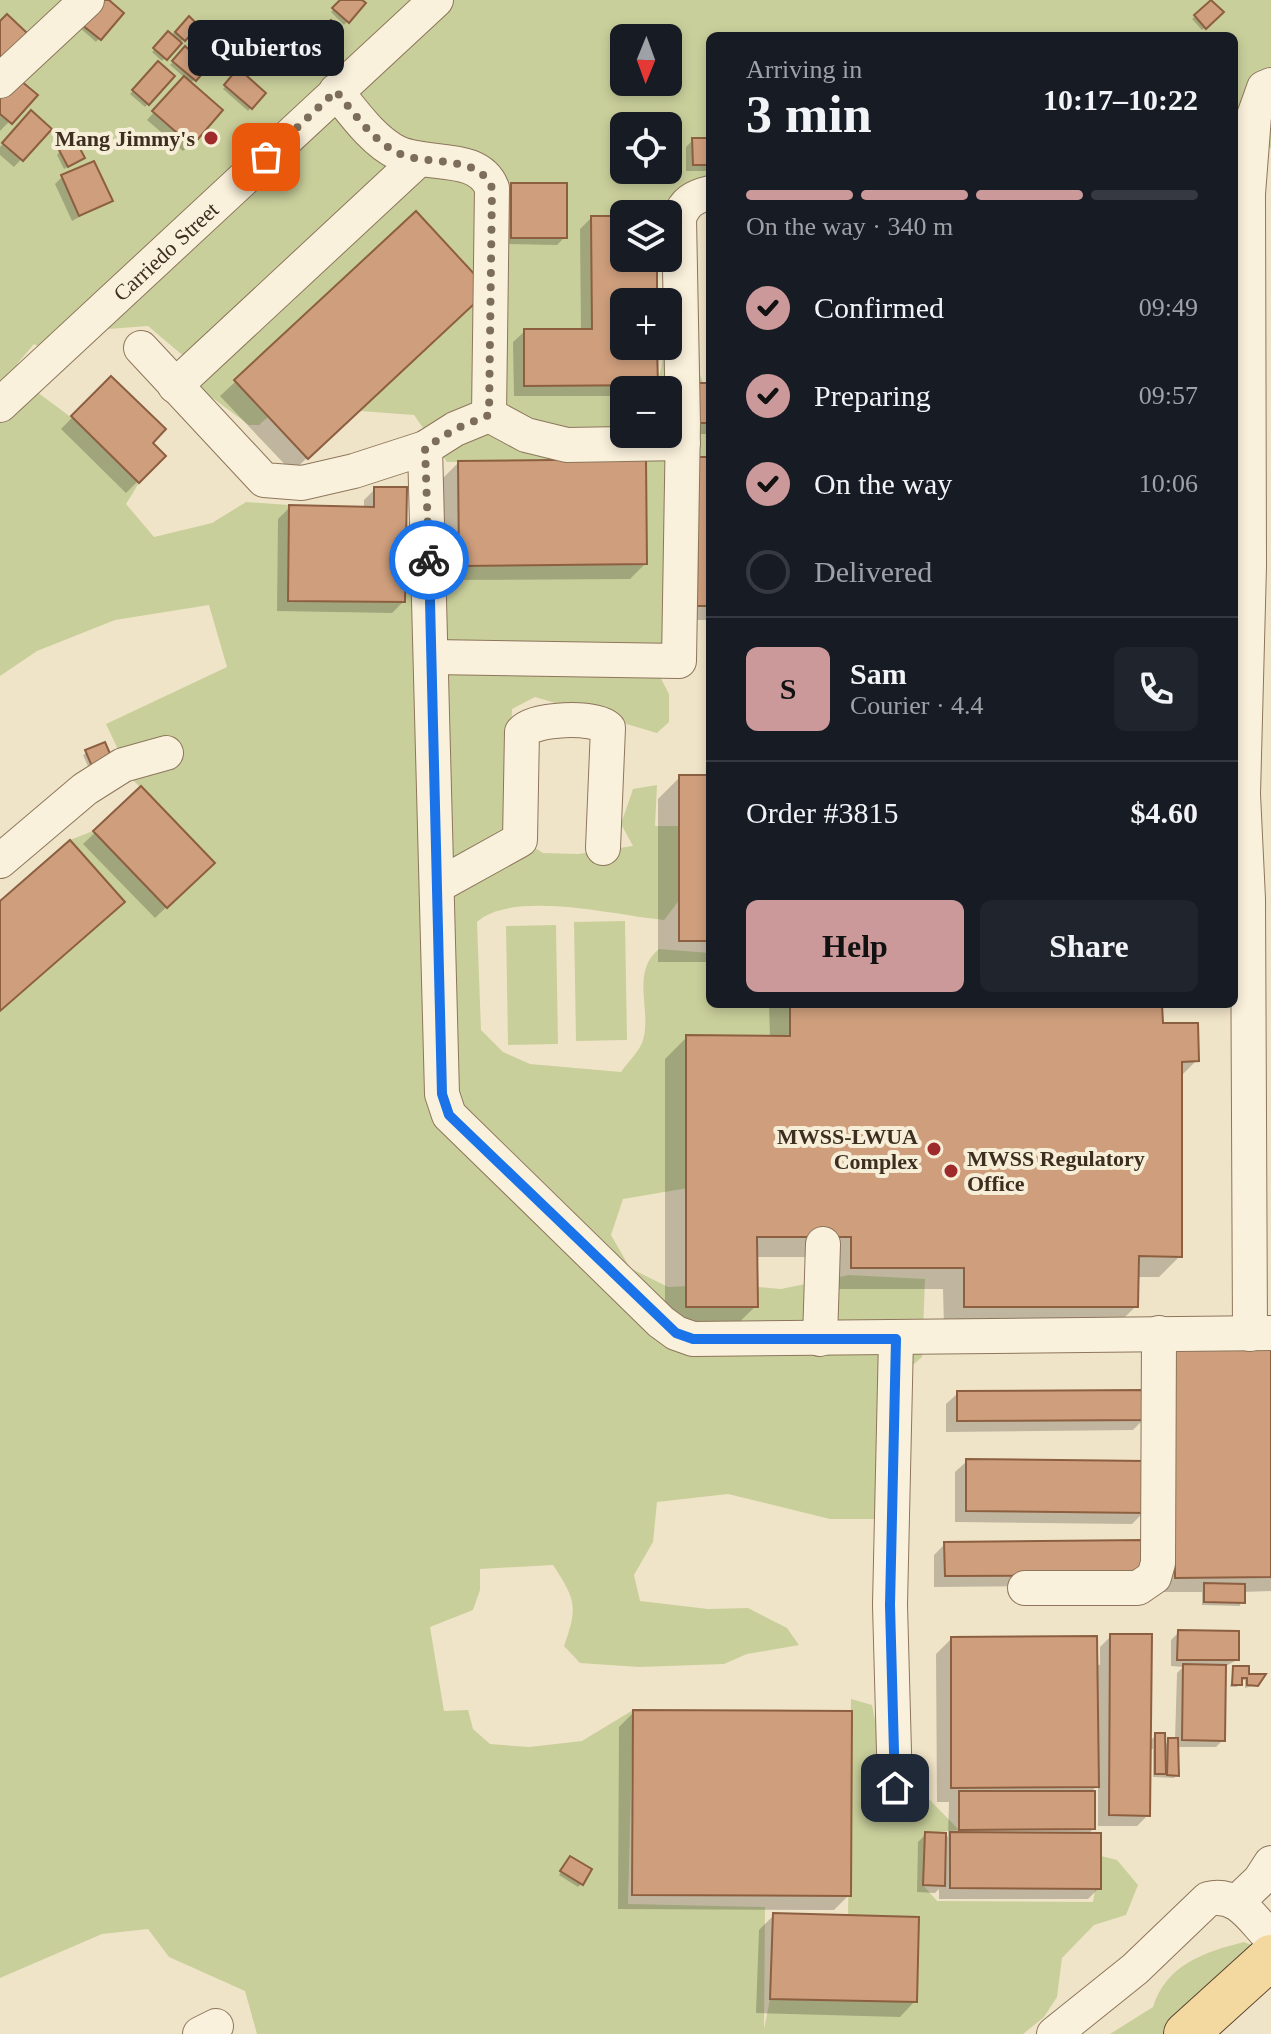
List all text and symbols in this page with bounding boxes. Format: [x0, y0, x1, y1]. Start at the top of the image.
callout: Qubiertos [188, 21, 344, 77]
north arrow [610, 24, 682, 96]
map controls [610, 24, 682, 448]
text: Qubiertos [210, 33, 322, 62]
text: Arriving in [746, 55, 862, 84]
text: 10:17–10:22 [1043, 83, 1198, 116]
text: 3 min [746, 86, 872, 143]
button: locate [610, 112, 682, 184]
pin [232, 123, 300, 191]
place label: Mang Jimmy's [55, 126, 195, 151]
marker: Mang Jimmy's [202, 129, 220, 147]
icon: bag [244, 135, 288, 179]
street label: Carriedo Street [108, 196, 223, 306]
button: layers [610, 200, 682, 272]
text: On the way · 340 m [746, 212, 953, 241]
icon: check [746, 286, 790, 330]
button: + [610, 288, 682, 360]
text: Confirmed [814, 291, 944, 324]
text: 09:49 [1139, 293, 1198, 322]
icon: check [746, 374, 790, 418]
button: − [610, 376, 682, 448]
text: Preparing [814, 379, 931, 412]
text: 09:57 [1139, 381, 1198, 410]
icon: check [746, 462, 790, 506]
text: On the way [814, 467, 952, 500]
text: 10:06 [1139, 469, 1198, 498]
courier [389, 520, 469, 600]
icon: bike [407, 538, 451, 582]
text: Delivered [814, 555, 932, 588]
button: phone [1114, 647, 1198, 731]
text: Sam [850, 657, 907, 690]
text: S [780, 672, 796, 705]
text: Courier · 4.4 [850, 691, 984, 720]
text: Order #3815 [746, 796, 898, 829]
text: $4.60 [1131, 796, 1198, 829]
button: Help [746, 900, 964, 992]
button: Share [980, 900, 1198, 992]
place label: MWSS-LWUA Complex [777, 1124, 918, 1174]
marker: MWSS-LWUA Complex [925, 1140, 943, 1158]
place label: MWSS Regulatory Office [967, 1146, 1145, 1196]
marker: MWSS Regulatory Office [942, 1162, 960, 1180]
pin [861, 1754, 929, 1822]
icon: home [873, 1766, 917, 1810]

